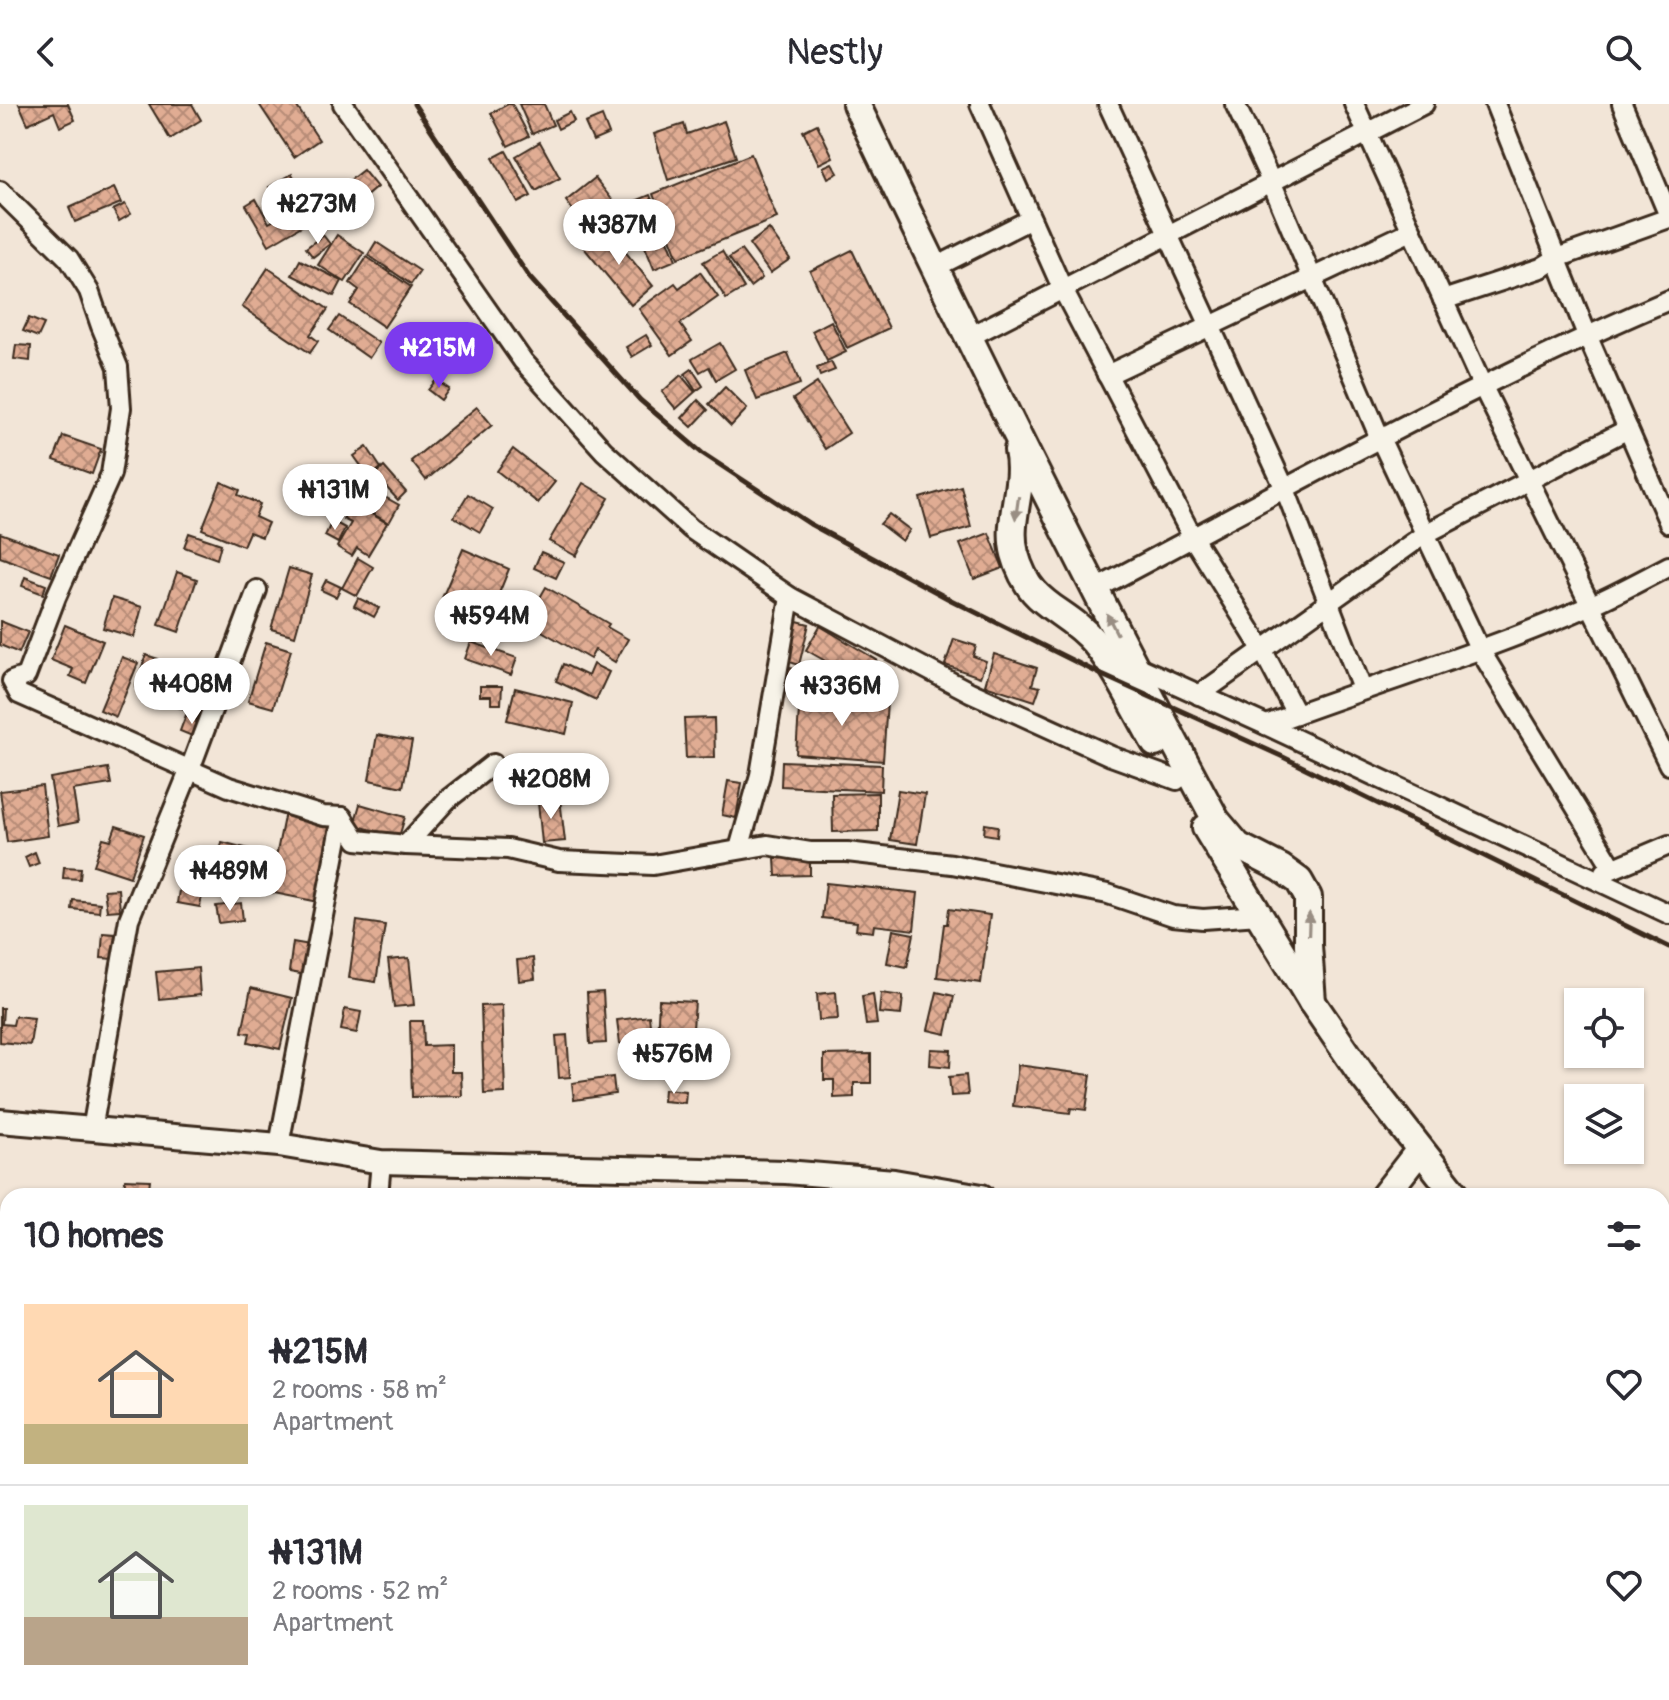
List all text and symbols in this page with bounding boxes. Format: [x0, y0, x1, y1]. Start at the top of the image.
icon: back [24, 30, 68, 74]
text: Nestly [786, 30, 883, 75]
icon: search [1601, 30, 1645, 74]
pin: ₦273M [262, 178, 374, 246]
text: ₦273M [279, 188, 357, 220]
pin: ₦387M [563, 199, 675, 267]
text: ₦387M [581, 209, 657, 241]
pin: ₦215M [383, 322, 495, 390]
text: ₦215M [402, 332, 476, 364]
pin: ₦131M [279, 464, 391, 532]
text: ₦131M [300, 474, 370, 506]
one-way arrow [1010, 496, 1023, 521]
pin: ₦594M [435, 590, 547, 658]
text: ₦594M [453, 600, 529, 632]
one-way arrow [1105, 613, 1118, 636]
pin: ₦408M [136, 658, 248, 726]
pin: ₦336M [786, 660, 898, 728]
text: ₦408M [152, 668, 232, 700]
text: ₦336M [803, 670, 881, 702]
pin: ₦208M [495, 753, 607, 821]
text: ₦208M [511, 763, 591, 795]
pin: ₦489M [174, 845, 286, 913]
text: ₦489M [192, 855, 268, 887]
one-way arrow [1302, 911, 1315, 936]
map controls [1564, 988, 1644, 1164]
button: locate [1564, 988, 1644, 1068]
pin: ₦576M [618, 1028, 730, 1096]
text: ₦576M [635, 1038, 713, 1070]
button: layers [1564, 1084, 1644, 1164]
icon: filters [1602, 1214, 1646, 1258]
text: 10 homes [24, 1215, 163, 1258]
text: ₦215M [272, 1331, 368, 1374]
icon: home [88, 1336, 184, 1432]
icon: heart [1602, 1362, 1646, 1406]
text: 2 rooms · 58 m² [272, 1374, 447, 1406]
text: Apartment [272, 1406, 393, 1438]
text: ₦131M [272, 1532, 362, 1575]
icon: home [88, 1537, 184, 1633]
icon: heart [1602, 1563, 1646, 1607]
text: 2 rooms · 52 m² [272, 1575, 448, 1607]
text: Apartment [272, 1607, 393, 1639]

